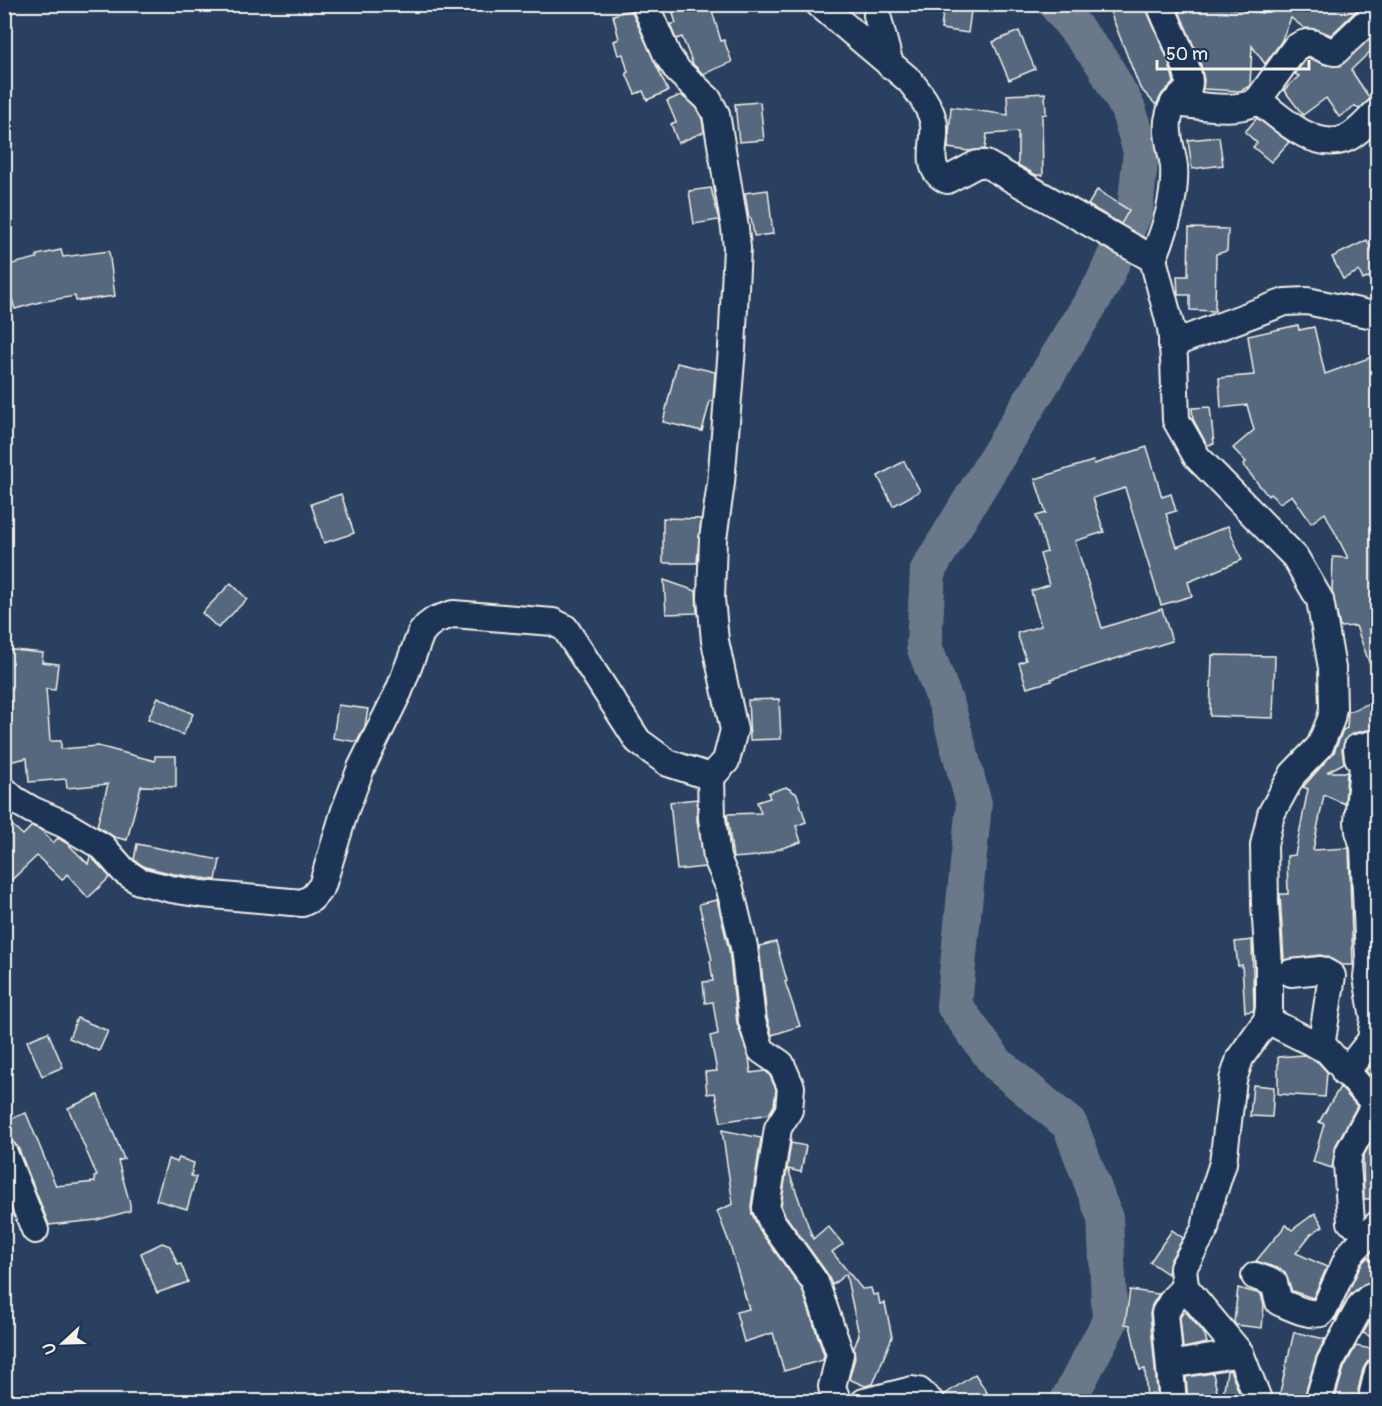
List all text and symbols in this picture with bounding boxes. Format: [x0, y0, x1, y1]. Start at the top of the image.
scale bar [1157, 33, 1308, 71]
text: 50 m [1166, 43, 1208, 66]
north arrow [33, 1313, 93, 1373]
text: U [39, 1339, 61, 1357]

